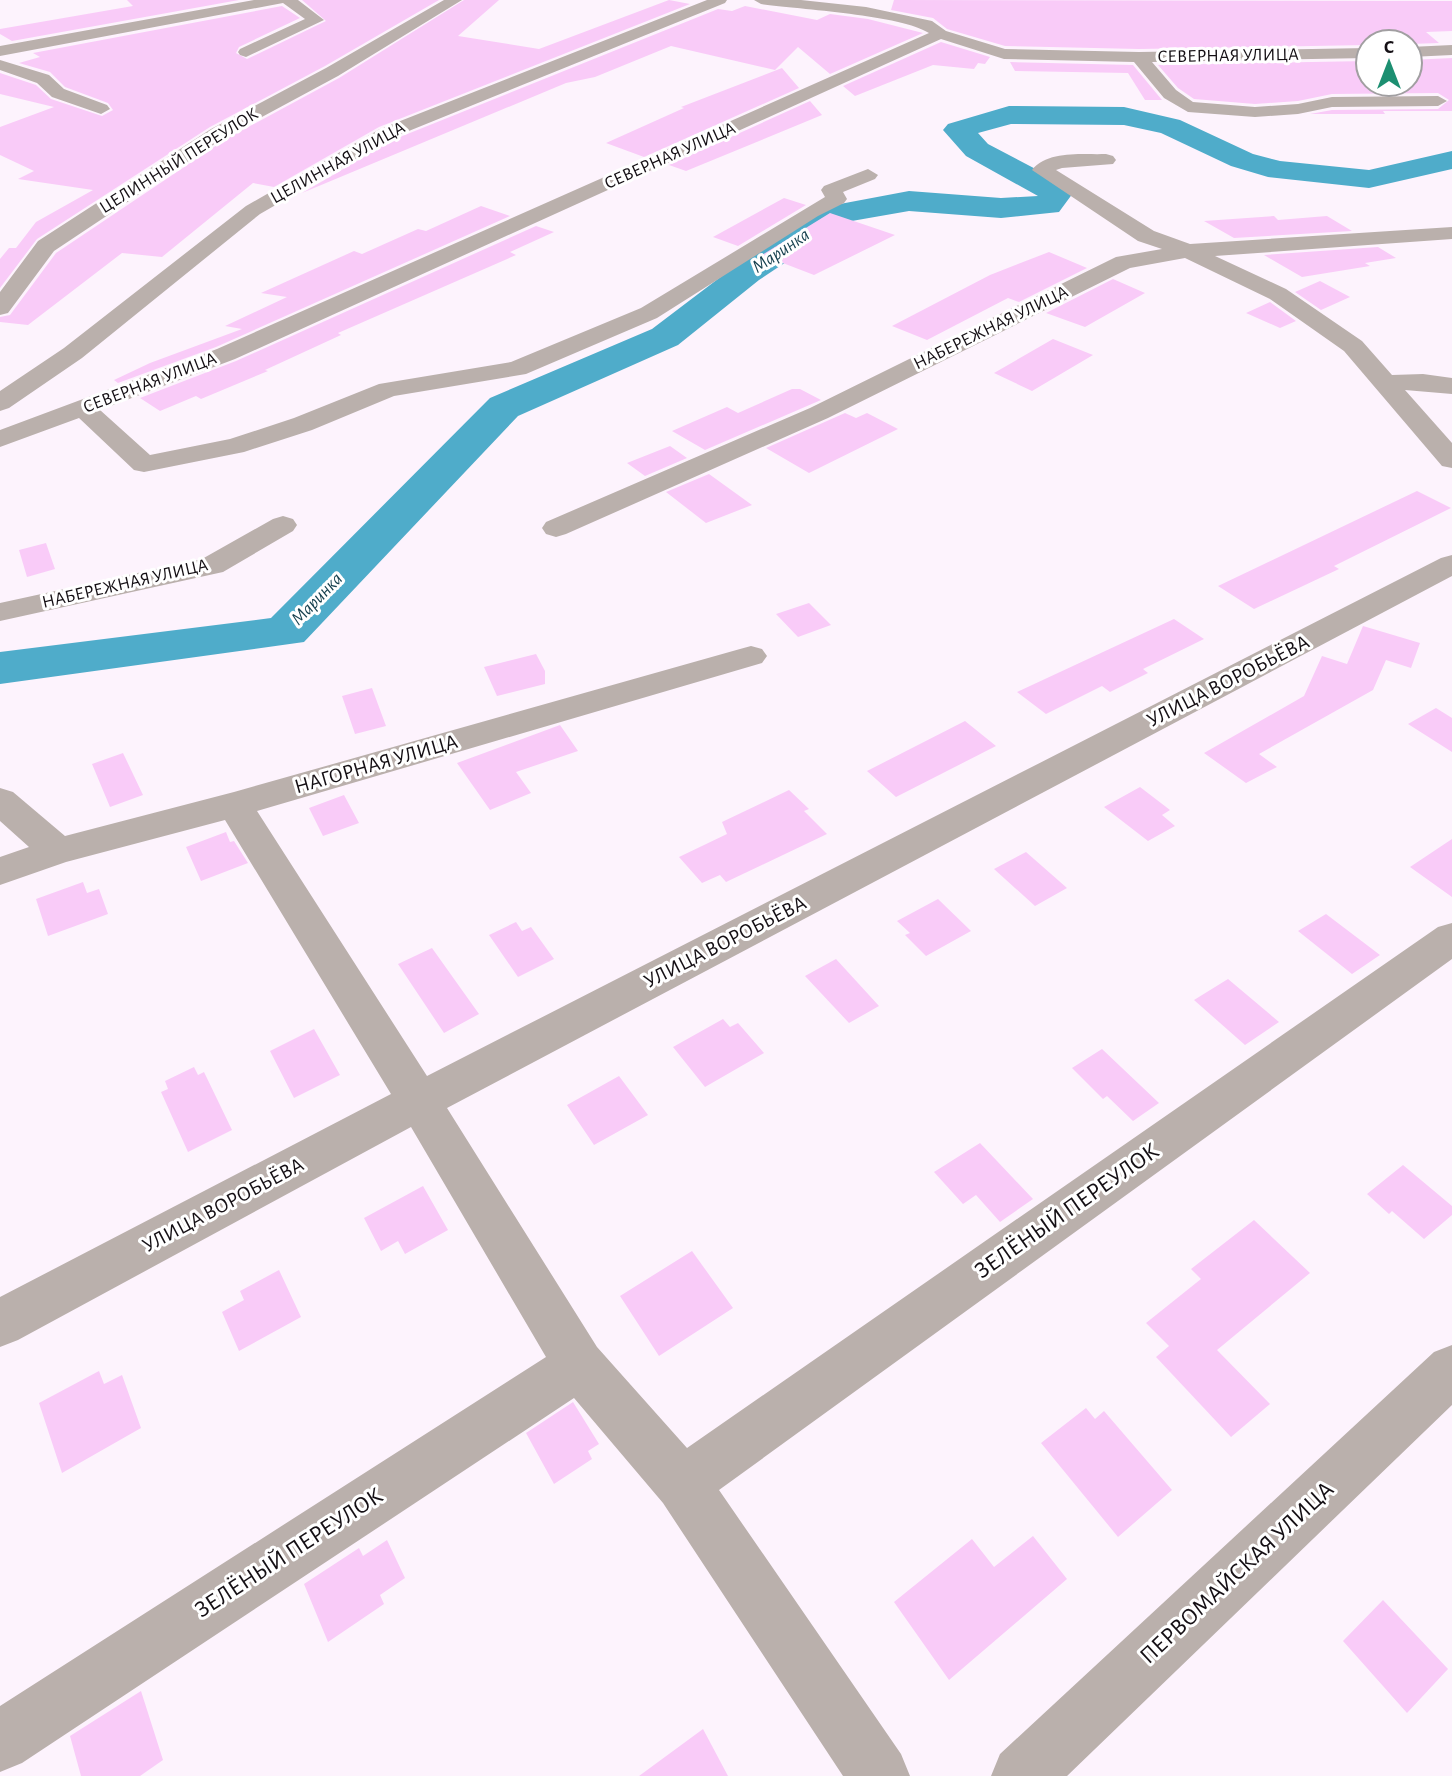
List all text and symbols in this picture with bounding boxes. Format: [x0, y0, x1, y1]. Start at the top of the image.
north arrow [1354, 28, 1424, 98]
text: С [1384, 38, 1394, 57]
street label: СЕВЕРНАЯ УЛИЦА [1157, 46, 1299, 66]
street label: ЦЕЛИННЫЙ ПЕРЕУЛОК [96, 103, 262, 217]
street label: ЦЕЛИННАЯ УЛИЦА [268, 118, 409, 207]
street label: СЕВЕРНАЯ УЛИЦА [602, 119, 739, 193]
water label: Маринка [749, 225, 813, 277]
street label: НАБЕРЕЖНАЯ УЛИЦА [911, 283, 1071, 373]
street label: СЕВЕРНАЯ УЛИЦА [81, 349, 220, 417]
street label: НАБЕРЕЖНАЯ УЛИЦА [40, 556, 210, 612]
water label: Маринка [288, 569, 346, 629]
street label: УЛИЦА ВОРОБЬЁВА [1143, 630, 1312, 731]
street label: НАГОРНАЯ УЛИЦА [292, 731, 460, 797]
street label: УЛИЦА ВОРОБЬЁВА [640, 891, 809, 992]
street label: ЗЕЛЁНЫЙ ПЕРЕУЛОК [970, 1138, 1163, 1283]
street label: УЛИЦА ВОРОБЬЁВА [139, 1153, 307, 1256]
street label: ПЕРВОМАЙСКАЯ УЛИЦА [1136, 1477, 1338, 1669]
street label: ЗЕЛЁНЫЙ ПЕРЕУЛОК [190, 1483, 387, 1623]

